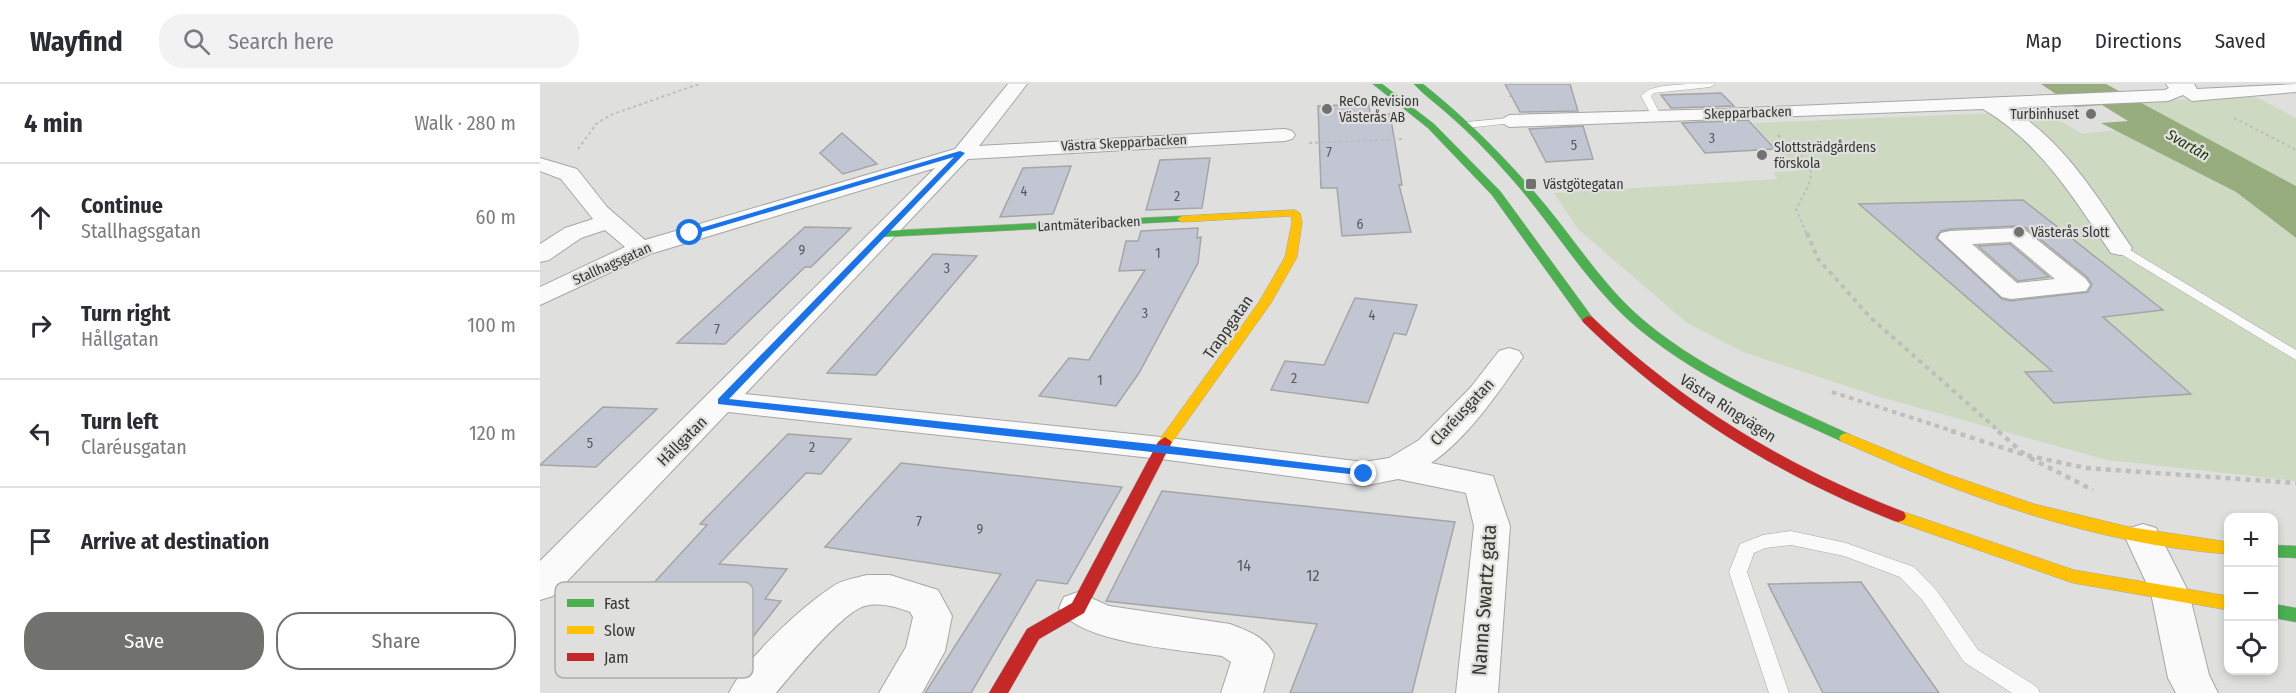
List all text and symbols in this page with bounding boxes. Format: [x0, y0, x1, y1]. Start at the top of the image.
search box [159, 14, 579, 68]
text: Wayfind [30, 25, 123, 58]
icon: search [180, 25, 213, 58]
text: Search here [228, 28, 334, 55]
text: Map [2025, 28, 2062, 54]
text: Directions [2095, 28, 2182, 54]
text: Saved [2215, 28, 2266, 54]
place label: ReCo Revision Västerås AB [1339, 93, 1419, 126]
marker: ReCo Revision Västerås AB [1320, 102, 1334, 116]
street label: Skepparbacken [1704, 103, 1792, 123]
place label: Turbinhuset [2010, 106, 2079, 123]
marker: Turbinhuset [2084, 107, 2098, 121]
text: 4 min [24, 108, 83, 139]
text: Walk · 280 m [414, 111, 516, 135]
water label: Svartån [2162, 125, 2213, 165]
house number: 3 [1709, 130, 1715, 147]
street label: Västra Skepparbacken [1061, 131, 1187, 155]
house number: 5 [1571, 137, 1577, 154]
place label: Slottsträdgårdens förskola [1774, 139, 1876, 172]
house number: 7 [1326, 144, 1332, 161]
marker: Slottsträdgårdens förskola [1755, 148, 1769, 162]
place label: Västgötegatan [1543, 176, 1624, 193]
marker: Västgötegatan [1524, 177, 1538, 191]
house number: 4 [1021, 183, 1028, 200]
house number: 2 [1174, 188, 1180, 205]
text: Continue [81, 192, 163, 219]
icon: ahead [24, 201, 57, 234]
text: 60 m [476, 205, 516, 229]
street label: Lantmäteribacken [1037, 213, 1141, 235]
house number: 6 [1357, 216, 1364, 233]
text: Stallhagsgatan [81, 219, 201, 243]
route start [676, 219, 702, 245]
place label: Västerås Slott [2031, 224, 2110, 241]
marker: Västerås Slott [2012, 225, 2026, 239]
street label: Stallhagsgatan [570, 239, 654, 289]
house number: 9 [799, 242, 806, 259]
house number: 1 [1155, 245, 1161, 262]
house number: 3 [944, 260, 950, 277]
street label: Trappgatan [1199, 292, 1257, 362]
text: Turn right [81, 300, 170, 327]
house number: 3 [1142, 305, 1148, 322]
house number: 4 [1369, 307, 1376, 324]
icon: right [24, 309, 57, 342]
text: 100 m [467, 313, 516, 337]
house number: 7 [714, 321, 720, 338]
text: Hållgatan [81, 327, 159, 351]
house number: 2 [1291, 370, 1297, 387]
street label: Västra Ringvägen [1676, 370, 1780, 446]
house number: 1 [1097, 372, 1103, 389]
street label: Claréusgatan [1426, 375, 1498, 449]
text: Turn left [81, 408, 159, 435]
street label: Hållgatan [653, 412, 711, 470]
icon: left [24, 417, 57, 450]
text: 120 m [469, 421, 516, 445]
text: Claréusgatan [81, 435, 187, 459]
house number: 5 [587, 435, 593, 452]
house number: 2 [809, 439, 815, 456]
route end [1350, 460, 1376, 486]
house number: 7 [916, 513, 922, 530]
map controls [2224, 513, 2278, 675]
button: + [2224, 513, 2278, 567]
house number: 9 [977, 521, 984, 538]
street label: Nanna Swartz gata [1467, 524, 1501, 676]
icon: arrive [24, 525, 57, 558]
text: Arrive at destination [81, 528, 269, 555]
house number: 14 [1237, 556, 1251, 575]
house number: 12 [1306, 566, 1320, 585]
button: − [2224, 567, 2278, 621]
legend [555, 582, 753, 678]
text: Fast [604, 594, 631, 613]
button: Save [24, 612, 264, 670]
button: Share [276, 612, 516, 670]
text: Slow [604, 621, 635, 640]
button: locate [2224, 621, 2278, 675]
text: Jam [604, 648, 629, 667]

